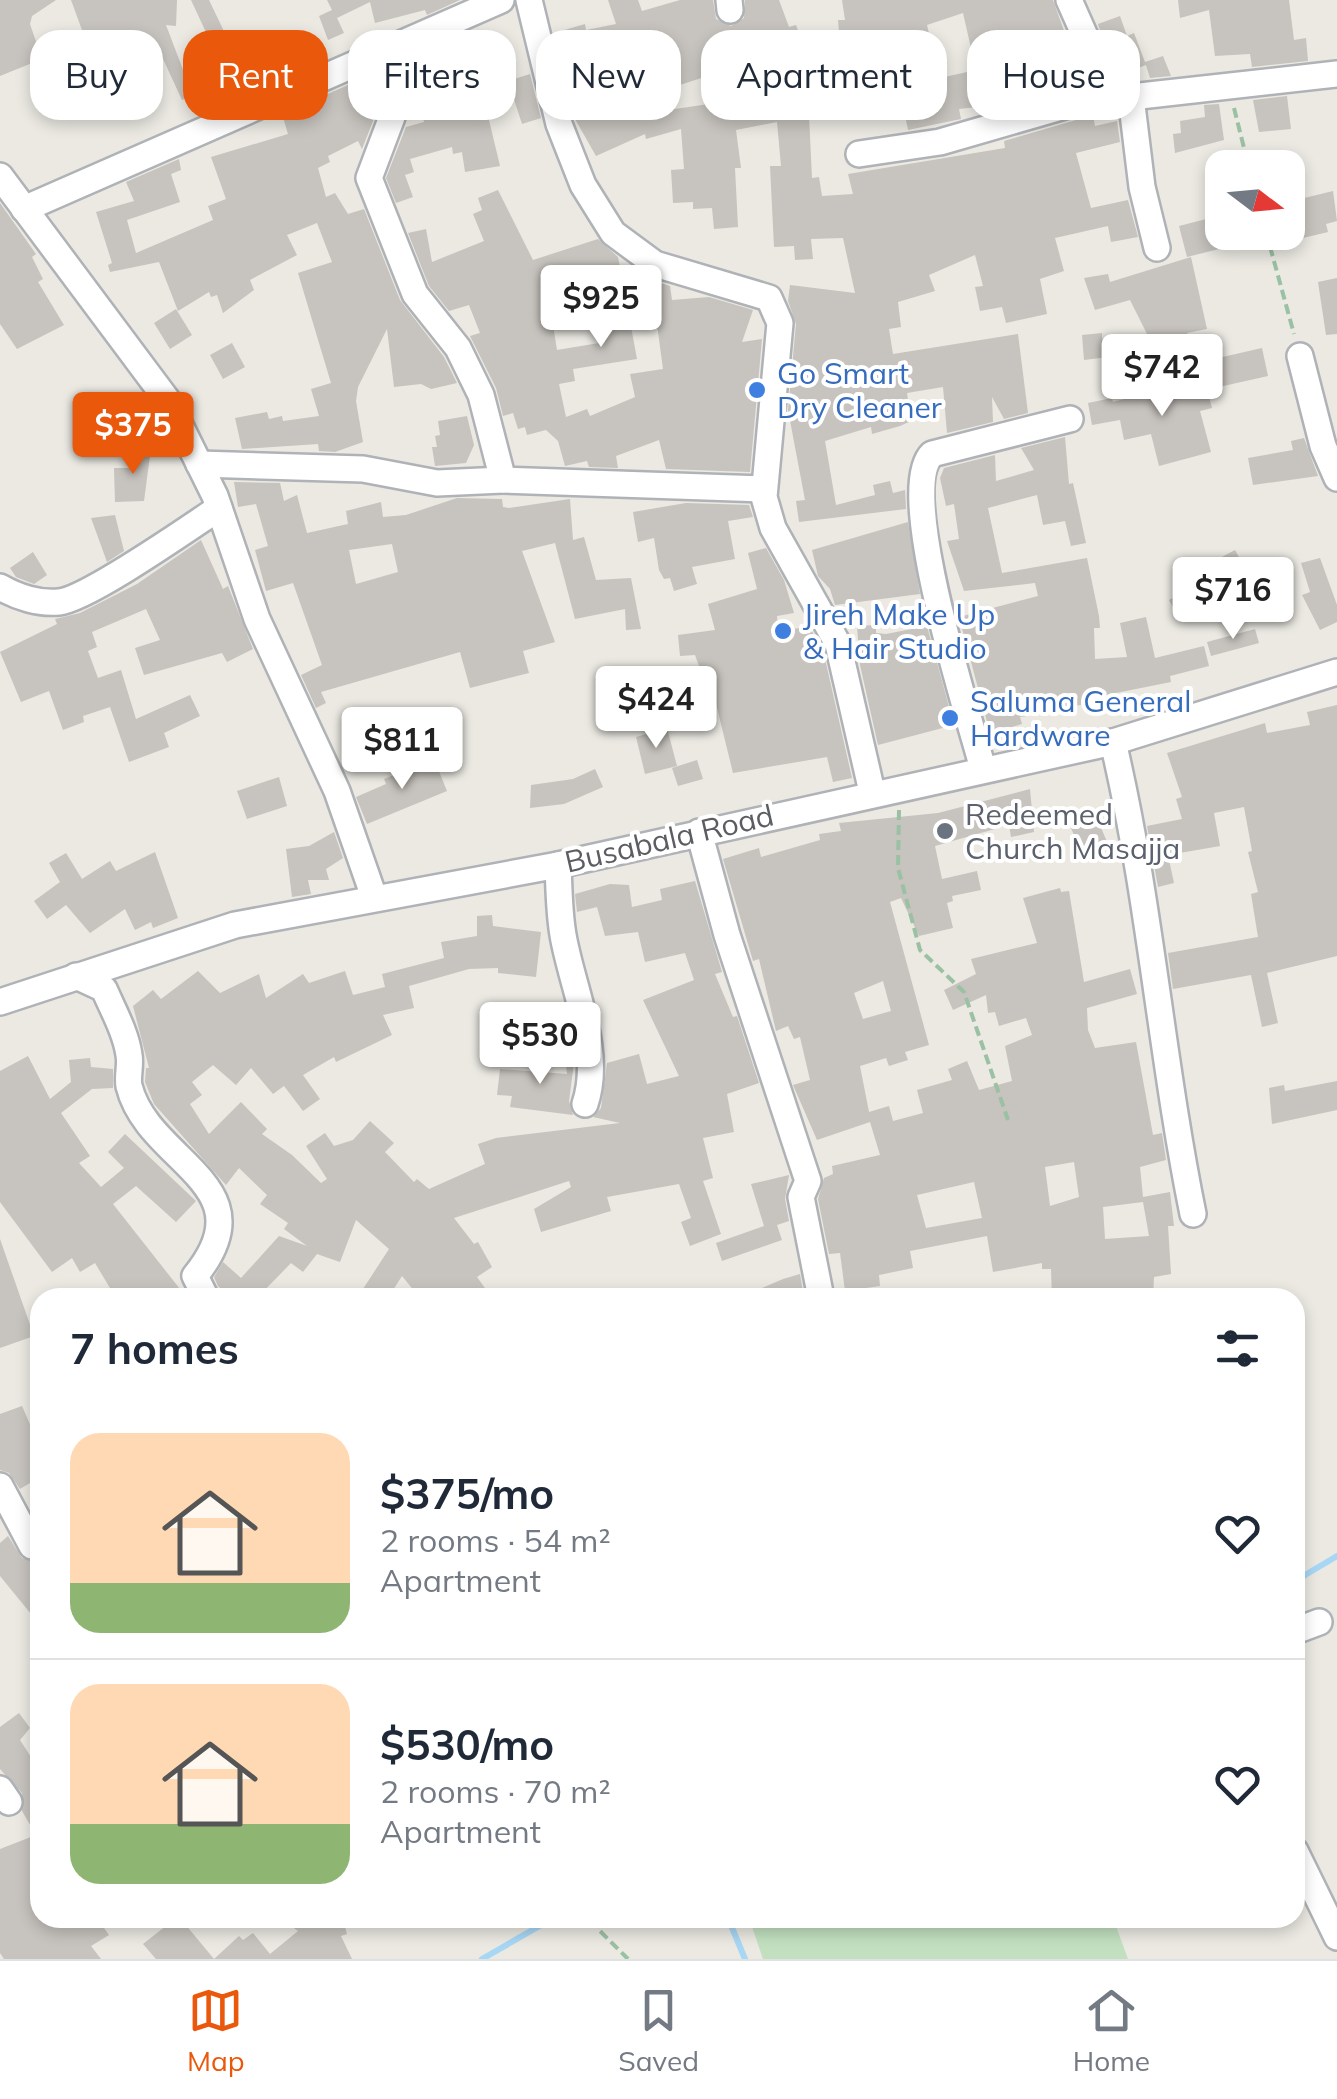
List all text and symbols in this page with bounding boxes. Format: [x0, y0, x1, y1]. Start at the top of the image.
chip: Buy [30, 30, 163, 120]
chip: Rent [183, 30, 328, 120]
chip: Filters [348, 30, 516, 120]
chip: New [536, 30, 681, 120]
chip: Apartment [701, 30, 947, 120]
chip: House [967, 30, 1140, 120]
north arrow [1205, 150, 1305, 250]
map controls [1205, 150, 1305, 250]
pin: $925 [542, 265, 660, 350]
text: $925 [563, 277, 639, 317]
pin: $742 [1103, 334, 1221, 419]
text: $742 [1124, 346, 1200, 386]
place label: Go Smart Dry Cleaner [777, 354, 942, 426]
marker: Go Smart Dry Cleaner [746, 379, 768, 401]
pin: $375 [74, 392, 192, 477]
text: $375 [95, 404, 171, 444]
pin: $716 [1174, 557, 1292, 642]
text: $716 [1195, 569, 1271, 609]
place label: Jireh Make Up & Hair Studio [803, 595, 995, 667]
marker: Jireh Make Up & Hair Studio [772, 620, 794, 642]
pin: $424 [597, 666, 715, 751]
text: $424 [618, 678, 694, 718]
place label: Saluma General Hardware [970, 682, 1191, 754]
pin: $811 [343, 707, 461, 792]
marker: Saluma General Hardware [939, 707, 961, 729]
text: $811 [364, 719, 440, 759]
place label: Redeemed Church Masajja [965, 795, 1180, 867]
street label: Busabala Road [561, 796, 777, 880]
marker: Redeemed Church Masajja [934, 820, 956, 842]
pin: $530 [481, 1002, 599, 1087]
text: $530 [502, 1014, 578, 1054]
icon: filters [1210, 1321, 1265, 1376]
text: 7 homes [70, 1322, 239, 1375]
text: $375/mo [380, 1467, 554, 1520]
icon: home [150, 1473, 270, 1593]
icon: heart [1210, 1506, 1265, 1561]
text: 2 rooms · 54 m² [380, 1520, 611, 1560]
text: Apartment [380, 1560, 541, 1600]
text: $530/mo [380, 1718, 554, 1771]
icon: home [150, 1724, 270, 1844]
icon: heart [1210, 1757, 1265, 1812]
text: 2 rooms · 70 m² [380, 1771, 611, 1811]
text: Apartment [380, 1811, 541, 1851]
tab: Map [187, 1983, 245, 2078]
tab: Saved [618, 1983, 699, 2078]
tab: Home [1073, 1983, 1150, 2078]

